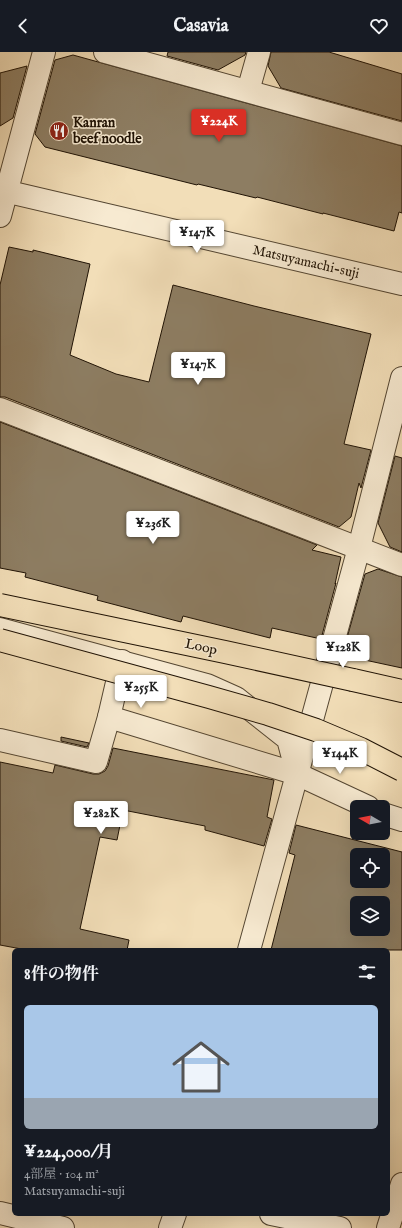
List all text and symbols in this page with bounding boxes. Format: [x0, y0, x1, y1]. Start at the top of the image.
icon: back [12, 15, 34, 37]
text: Casavia [173, 15, 229, 38]
icon: heart [368, 15, 390, 37]
pin: ¥224K [191, 109, 247, 143]
text: ¥224K [200, 113, 238, 130]
place label: Kanran beef noodle [72, 114, 142, 148]
restaurant icon: Kanran beef noodle [48, 120, 70, 142]
pin: ¥147K [169, 220, 225, 254]
text: ¥147K [179, 224, 215, 241]
street label: Matsuyamachi-suji [251, 241, 361, 283]
pin: ¥147K [170, 352, 226, 386]
text: ¥147K [180, 356, 216, 373]
pin: ¥236K [125, 511, 181, 545]
text: ¥236K [135, 515, 171, 532]
street label: Loop [183, 635, 219, 659]
pin: ¥128K [315, 635, 371, 669]
text: ¥128K [326, 639, 360, 656]
pin: ¥255K [113, 675, 169, 709]
text: ¥255K [124, 679, 158, 696]
pin: ¥144K [312, 741, 368, 775]
text: ¥144K [322, 745, 358, 762]
north arrow [350, 800, 390, 840]
map controls [350, 800, 390, 936]
pin: ¥282K [73, 801, 129, 835]
text: ¥282K [83, 805, 119, 822]
button: locate [350, 848, 390, 888]
button: layers [350, 896, 390, 936]
icon: filters [356, 961, 378, 983]
text: 8件の物件 [24, 964, 99, 985]
icon: home [165, 1031, 237, 1103]
text: ¥224,000/月 [24, 1142, 114, 1163]
text: 4部屋 · 104 m² [24, 1166, 99, 1183]
text: Matsuyamachi-suji [24, 1183, 125, 1200]

